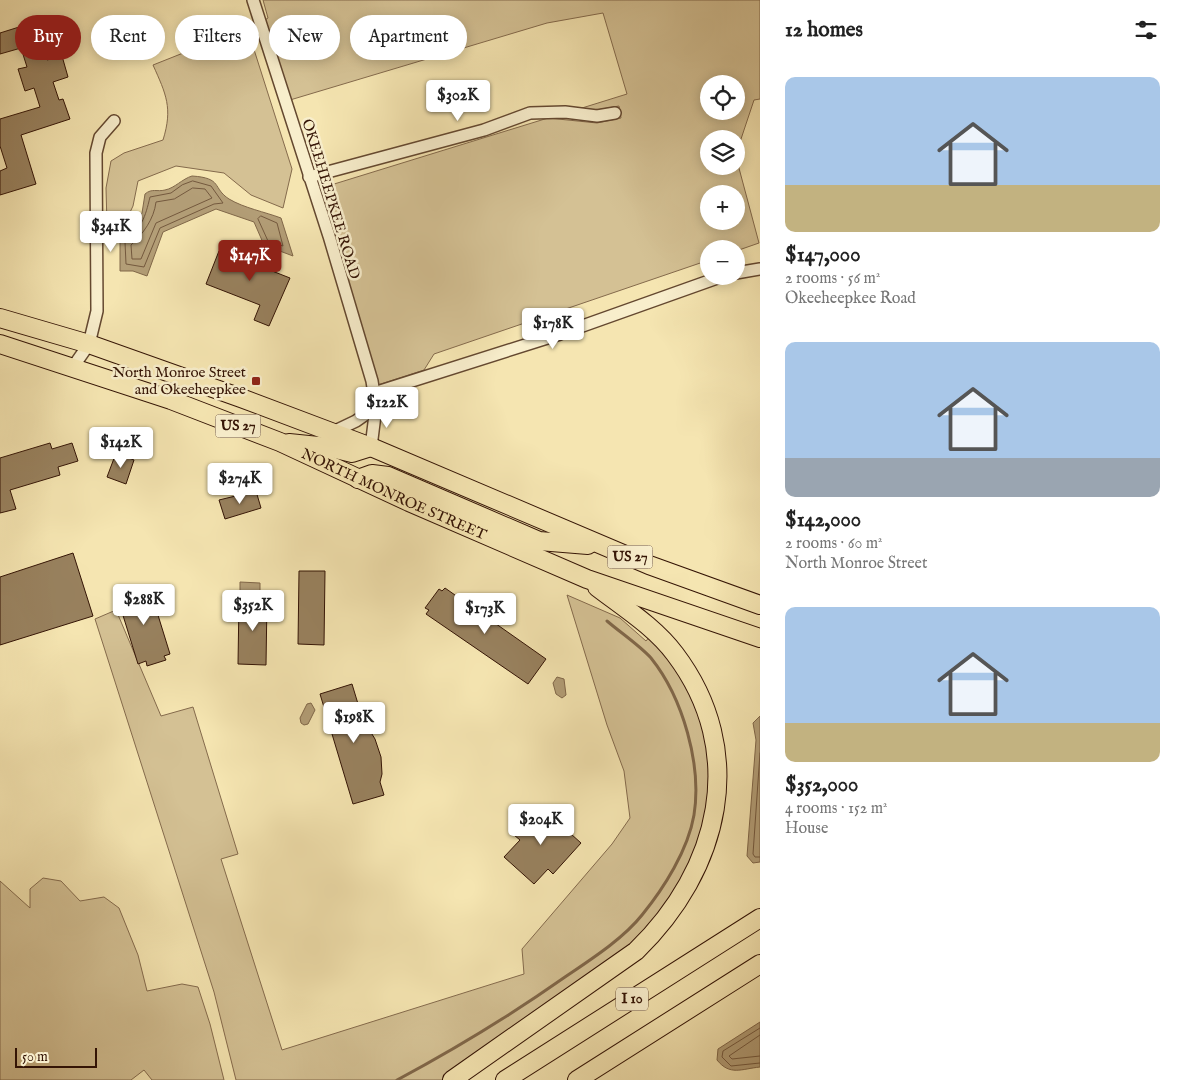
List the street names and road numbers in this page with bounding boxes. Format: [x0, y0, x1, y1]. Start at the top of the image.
street label: OKEEHEEPKEE ROAD [298, 117, 364, 281]
road number: US 27 [216, 414, 260, 438]
street label: NORTH MONROE STREET [298, 444, 490, 544]
road number: US 27 [608, 546, 652, 568]
road number: I 10 [616, 988, 648, 1011]

